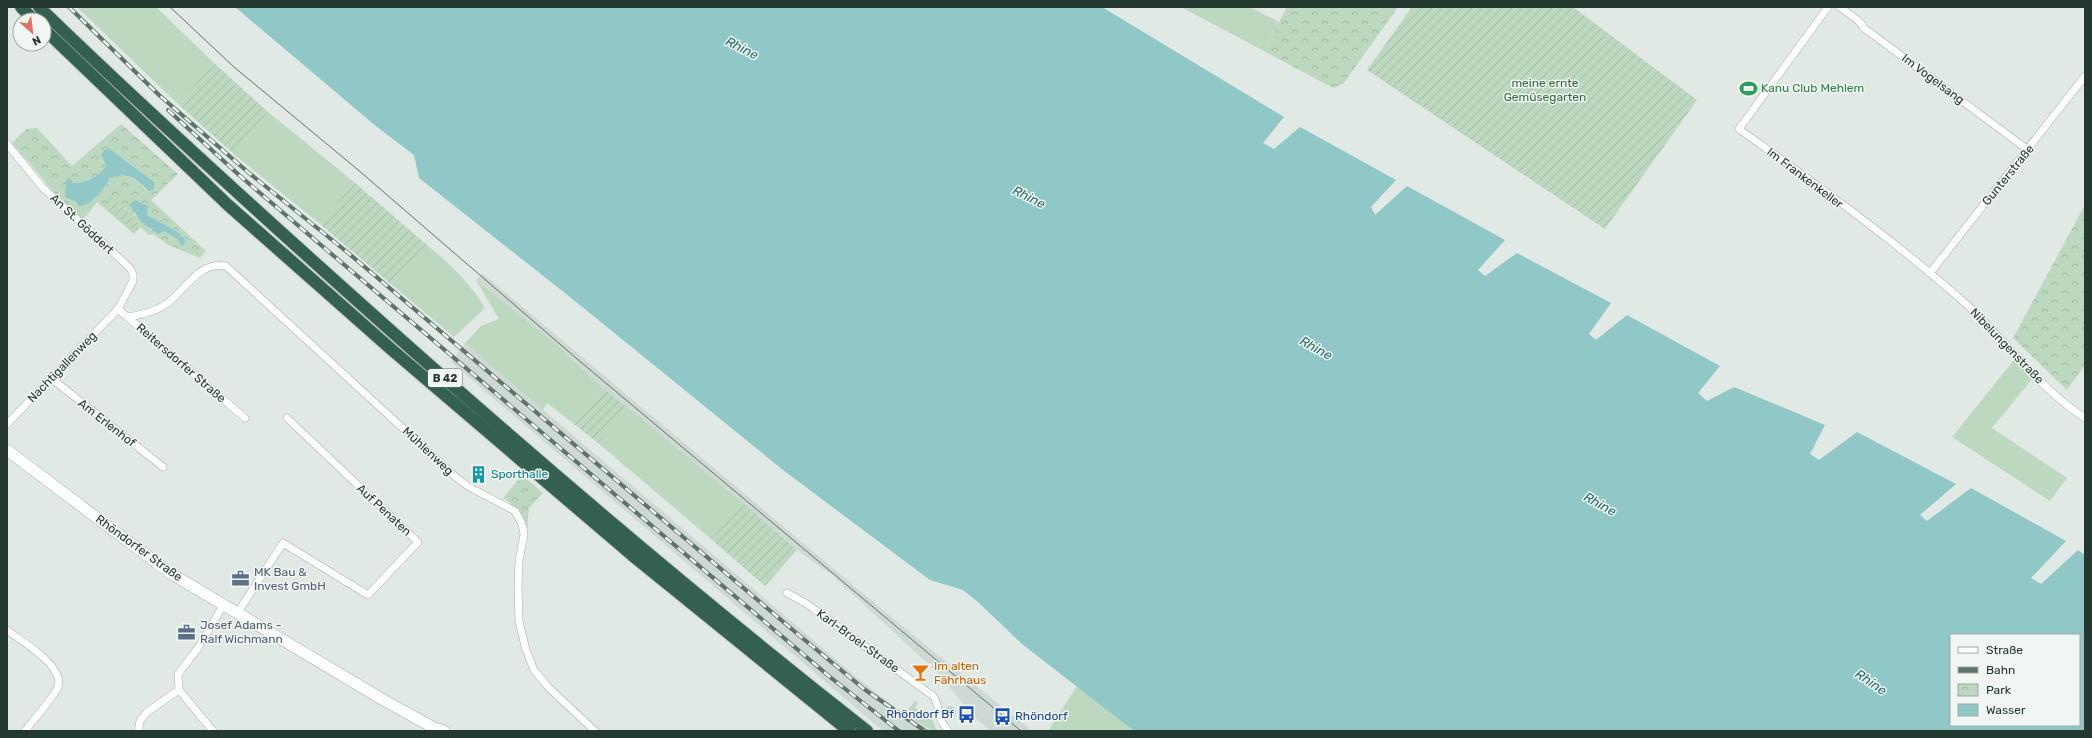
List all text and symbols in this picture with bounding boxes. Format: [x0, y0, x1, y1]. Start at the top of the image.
north arrow [12, 12, 52, 52]
text: N [30, 33, 43, 48]
water label: Rhine [723, 33, 761, 63]
street label: Im Vogelsang [1899, 51, 1967, 107]
park label: meine ernte Gemüsegarten [1504, 76, 1586, 104]
sports icon: Kanu Club Mehlem [1738, 78, 1758, 98]
place label: Kanu Club Mehlem [1761, 81, 1864, 95]
street label: Gunterstraße [1979, 142, 2037, 208]
street label: Im Frankenkeller [1764, 145, 1846, 211]
water label: Rhine [1010, 182, 1048, 212]
street label: An St. Göddert [47, 191, 117, 257]
street label: Nibelungenstraße [1967, 305, 2047, 387]
street label: Reitersdorfer Straße [134, 320, 229, 406]
street label: Nachtigallenweg [25, 329, 99, 405]
water label: Rhine [1297, 333, 1335, 363]
road number: B 42 [428, 369, 462, 387]
street label: Am Erlenhof [75, 396, 139, 450]
street label: Mühlenweg [400, 424, 456, 478]
building icon: Sporthalle [468, 464, 488, 484]
place label: Sporthalle [491, 467, 549, 481]
street label: Auf Penaten [354, 481, 414, 539]
water label: Rhine [1581, 489, 1619, 519]
street label: Rhöndorfer Straße [93, 512, 185, 584]
place label: MK Bau & Invest GmbH [254, 565, 326, 593]
office icon: MK Bau & Invest GmbH [231, 569, 251, 589]
street label: Karl-Broel-Straße [814, 606, 902, 676]
place label: Josef Adams - Ralf Wichmann [200, 618, 283, 646]
office icon: Josef Adams - Ralf Wichmann [177, 622, 197, 642]
legend [1950, 634, 2080, 726]
text: Straße [1986, 643, 2023, 657]
place label: Im alten Fährhaus [934, 659, 986, 687]
bar icon: Im alten Fährhaus [911, 663, 931, 683]
text: Bahn [1986, 663, 2015, 677]
water label: Rhine [1852, 666, 1890, 698]
text: Park [1986, 683, 2012, 697]
text: Wasser [1986, 703, 2026, 717]
bus stop icon: Rhöndorf Bf [957, 704, 977, 724]
bus stop icon: Rhöndorf [992, 706, 1012, 726]
place label: Rhöndorf Bf [886, 707, 954, 721]
place label: Rhöndorf [1015, 709, 1068, 723]

